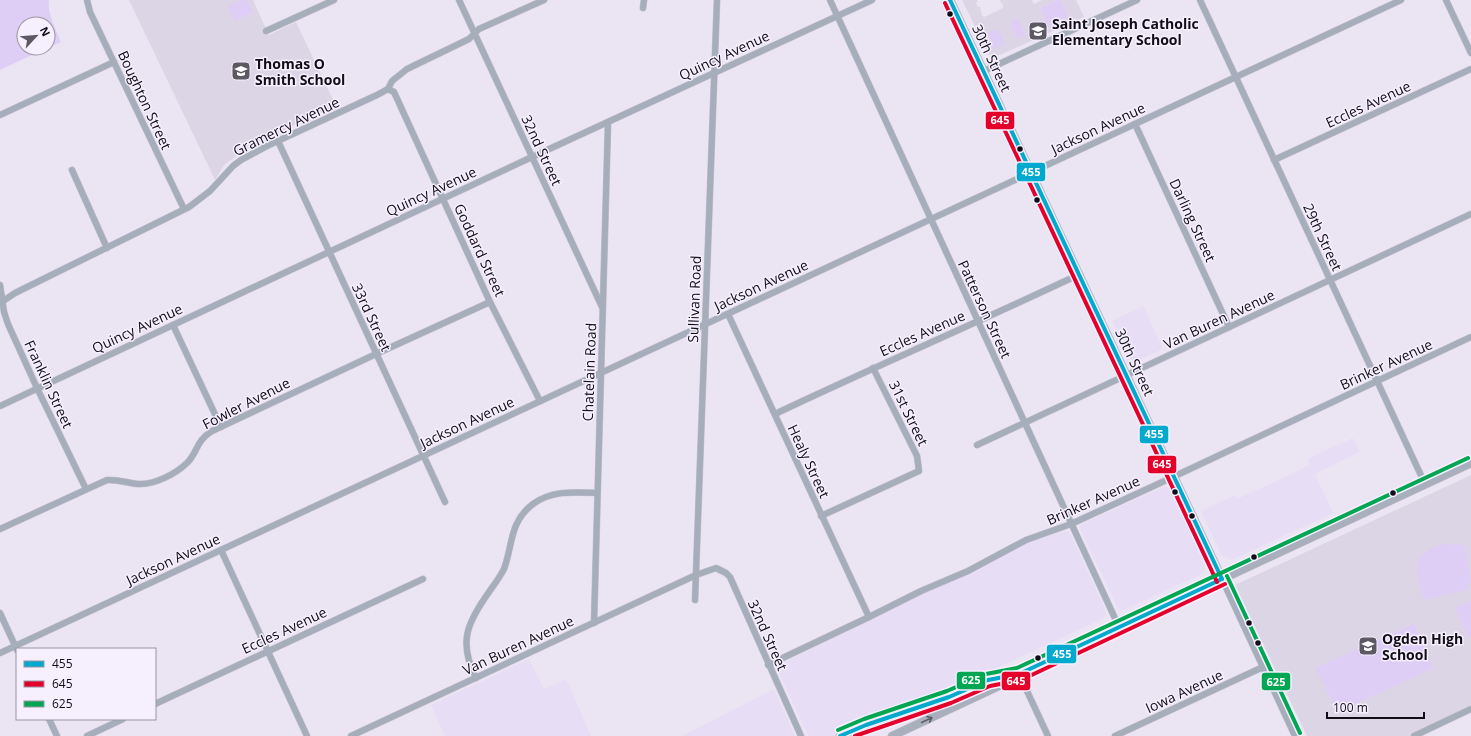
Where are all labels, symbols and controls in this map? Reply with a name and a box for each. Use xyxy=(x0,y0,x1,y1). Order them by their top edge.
unlabelled marker xyxy=(945,9,955,19)
place label: Saint Joseph Catholic Elementary School xyxy=(1052,14,1199,49)
north arrow xyxy=(16,16,56,56)
school or university icon: Saint Joseph Catholic Elementary School xyxy=(1027,20,1049,42)
street label: 30th Street xyxy=(968,21,1016,95)
text: N xyxy=(37,24,54,39)
street label: Quincy Avenue xyxy=(676,26,772,84)
street label: Boughton Street xyxy=(114,48,176,152)
place label: Thomas O Smith School xyxy=(255,54,345,89)
school or university icon: Thomas O Smith School xyxy=(230,60,252,82)
street label: Eccles Avenue xyxy=(1322,76,1414,132)
street label: Gramercy Avenue xyxy=(230,92,343,160)
street label: Jackson Avenue xyxy=(1046,98,1148,159)
line badge: 645 xyxy=(985,111,1015,130)
street label: 32nd Street xyxy=(517,112,567,188)
text: 645 xyxy=(991,112,1009,127)
unlabelled marker xyxy=(1015,144,1025,154)
street label: Quincy Avenue xyxy=(383,162,479,220)
line badge: 455 xyxy=(1016,162,1046,182)
text: 455 xyxy=(1022,164,1040,179)
street label: Darling Street xyxy=(1165,175,1221,265)
unlabelled marker xyxy=(1032,195,1042,205)
street label: Goddard Street xyxy=(450,200,510,300)
street label: 29th Street xyxy=(1299,200,1347,274)
street label: Sullivan Road xyxy=(683,255,705,343)
street label: Jackson Avenue xyxy=(709,255,811,316)
street label: Patterson Street xyxy=(954,257,1016,361)
street label: 33rd Street xyxy=(348,280,396,354)
street label: Van Buren Avenue xyxy=(1160,285,1278,353)
street label: Quincy Avenue xyxy=(89,299,185,357)
street label: Eccles Avenue xyxy=(876,306,968,360)
street label: Chatelain Road xyxy=(578,322,600,422)
street label: 30th Street xyxy=(1111,325,1159,399)
street label: Brinker Avenue xyxy=(1337,334,1436,394)
street label: Franklin Street xyxy=(20,337,78,431)
street label: Fowler Avenue xyxy=(199,373,293,433)
street label: 31st Street xyxy=(885,377,933,449)
street label: Jackson Avenue xyxy=(415,392,517,453)
street label: Healy Street xyxy=(784,421,834,501)
line badge: 455 xyxy=(1139,425,1169,444)
text: 455 xyxy=(1145,426,1163,441)
line badge: 645 xyxy=(1147,455,1177,474)
text: 645 xyxy=(1153,456,1171,471)
street label: Brinker Avenue xyxy=(1043,471,1143,529)
unlabelled marker xyxy=(1170,487,1180,497)
unlabelled marker xyxy=(1388,488,1398,498)
unlabelled marker xyxy=(1187,511,1197,521)
street label: Jackson Avenue xyxy=(121,529,223,590)
unlabelled marker xyxy=(1249,552,1259,562)
street label: 32nd Street xyxy=(744,596,792,674)
street label: Eccles Avenue xyxy=(238,602,330,658)
street label: Van Buren Avenue xyxy=(459,611,577,679)
unlabelled marker xyxy=(1244,618,1254,628)
place label: Ogden High School xyxy=(1382,629,1463,664)
school or university icon: Ogden High School xyxy=(1357,635,1379,657)
unlabelled marker xyxy=(1253,638,1263,648)
line badge: 455 xyxy=(1046,644,1077,664)
text: 455 xyxy=(1053,646,1071,661)
legend xyxy=(16,648,156,720)
unlabelled marker xyxy=(1033,653,1043,663)
text: 455 xyxy=(52,655,73,672)
street label: Iowa Avenue xyxy=(1142,665,1226,717)
line badge: 625 xyxy=(956,671,986,690)
line badge: 645 xyxy=(1001,671,1031,691)
text: 625 xyxy=(962,672,980,687)
line badge: 625 xyxy=(1261,672,1291,691)
text: 645 xyxy=(1007,673,1025,688)
text: 625 xyxy=(1267,674,1285,689)
text: 645 xyxy=(52,675,73,692)
scale bar xyxy=(1327,694,1424,720)
text: 625 xyxy=(52,695,73,712)
text: 100 m xyxy=(1333,699,1368,716)
one-way arrow xyxy=(921,715,933,723)

